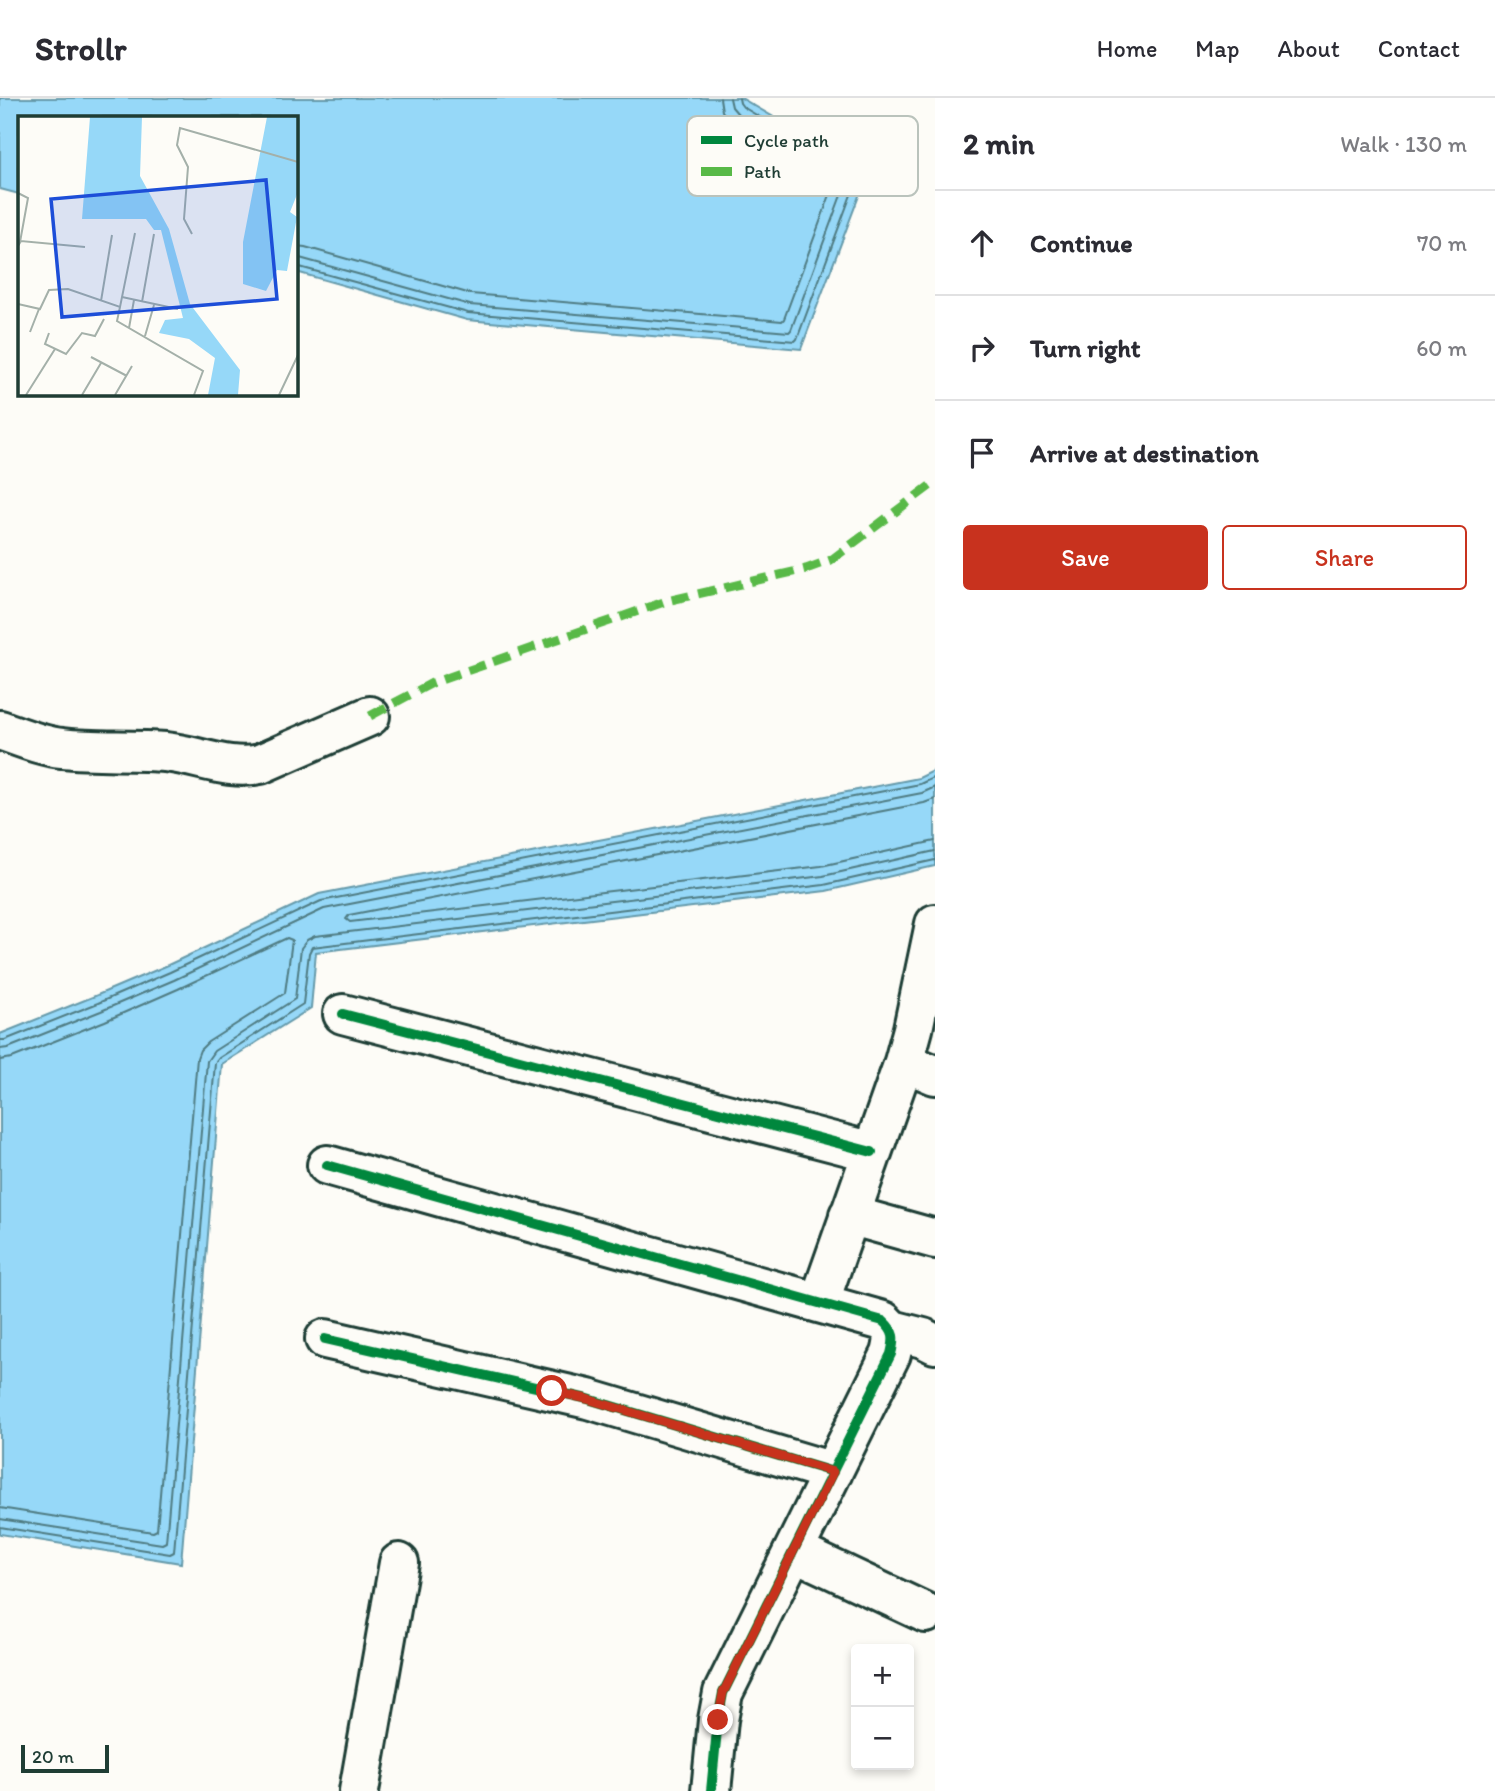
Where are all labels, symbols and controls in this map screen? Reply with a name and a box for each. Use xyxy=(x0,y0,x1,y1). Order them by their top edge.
text: Strollr xyxy=(35,29,126,68)
text: Home xyxy=(1097,34,1157,63)
text: Map xyxy=(1195,34,1239,63)
text: About xyxy=(1277,34,1340,63)
text: Contact xyxy=(1378,34,1460,63)
inset map xyxy=(18,116,298,396)
legend xyxy=(687,116,918,196)
text: 2 min xyxy=(963,125,1034,162)
text: Cycle path xyxy=(744,129,829,152)
text: Walk · 130 m xyxy=(1340,130,1467,158)
text: Path xyxy=(744,160,781,183)
icon: ahead xyxy=(963,224,1001,262)
text: Continue xyxy=(1030,227,1133,259)
text: 70 m xyxy=(1417,229,1467,257)
icon: right xyxy=(963,329,1001,367)
text: Turn right xyxy=(1030,332,1141,364)
text: 60 m xyxy=(1416,334,1467,362)
icon: arrive xyxy=(963,434,1001,472)
text: Arrive at destination xyxy=(1030,437,1259,469)
button: Save xyxy=(963,525,1208,590)
button: Share xyxy=(1222,525,1467,590)
route start xyxy=(536,1375,567,1406)
map controls xyxy=(851,1644,914,1770)
button: + xyxy=(851,1644,914,1707)
route end xyxy=(702,1704,733,1735)
button: − xyxy=(851,1707,914,1770)
scale bar xyxy=(21,1742,108,1774)
text: 20 m xyxy=(32,1745,74,1768)

